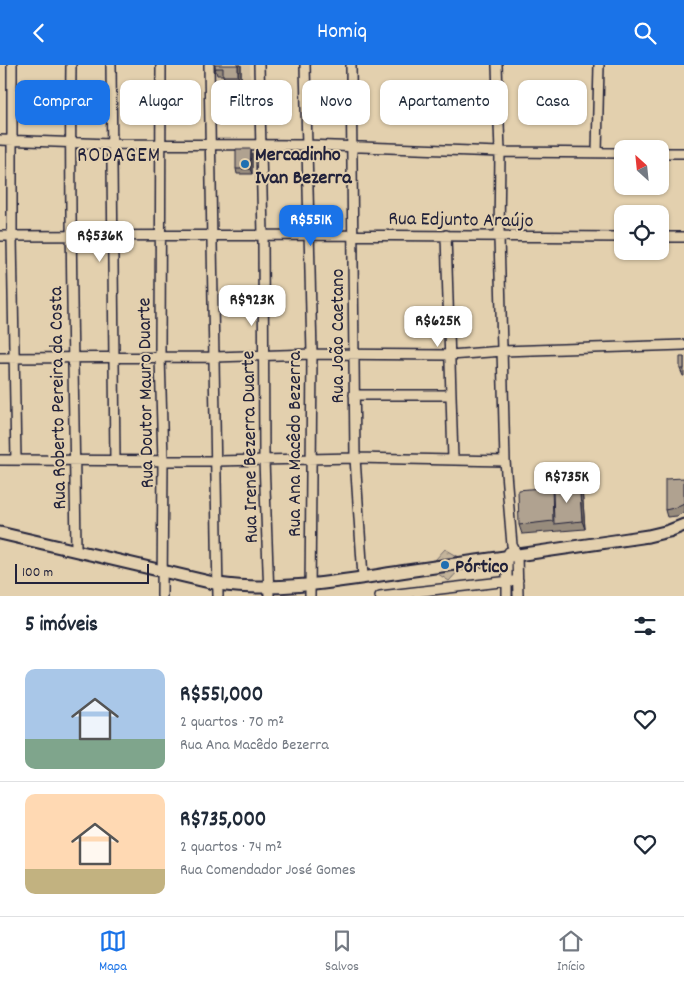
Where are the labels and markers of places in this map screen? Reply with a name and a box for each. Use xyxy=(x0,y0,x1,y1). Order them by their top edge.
place label: Mercadinho Ivan Bezerra xyxy=(255,142,352,193)
marker: Mercadinho Ivan Bezerra xyxy=(239,158,251,170)
pin: R$551K xyxy=(270,205,352,247)
pin: R$536K xyxy=(59,221,141,263)
pin: R$923K xyxy=(211,285,293,327)
pin: R$625K xyxy=(397,305,479,348)
pin: R$735K xyxy=(526,461,608,504)
place label: Pórtico xyxy=(455,554,508,582)
marker: Pórtico xyxy=(439,559,451,571)

